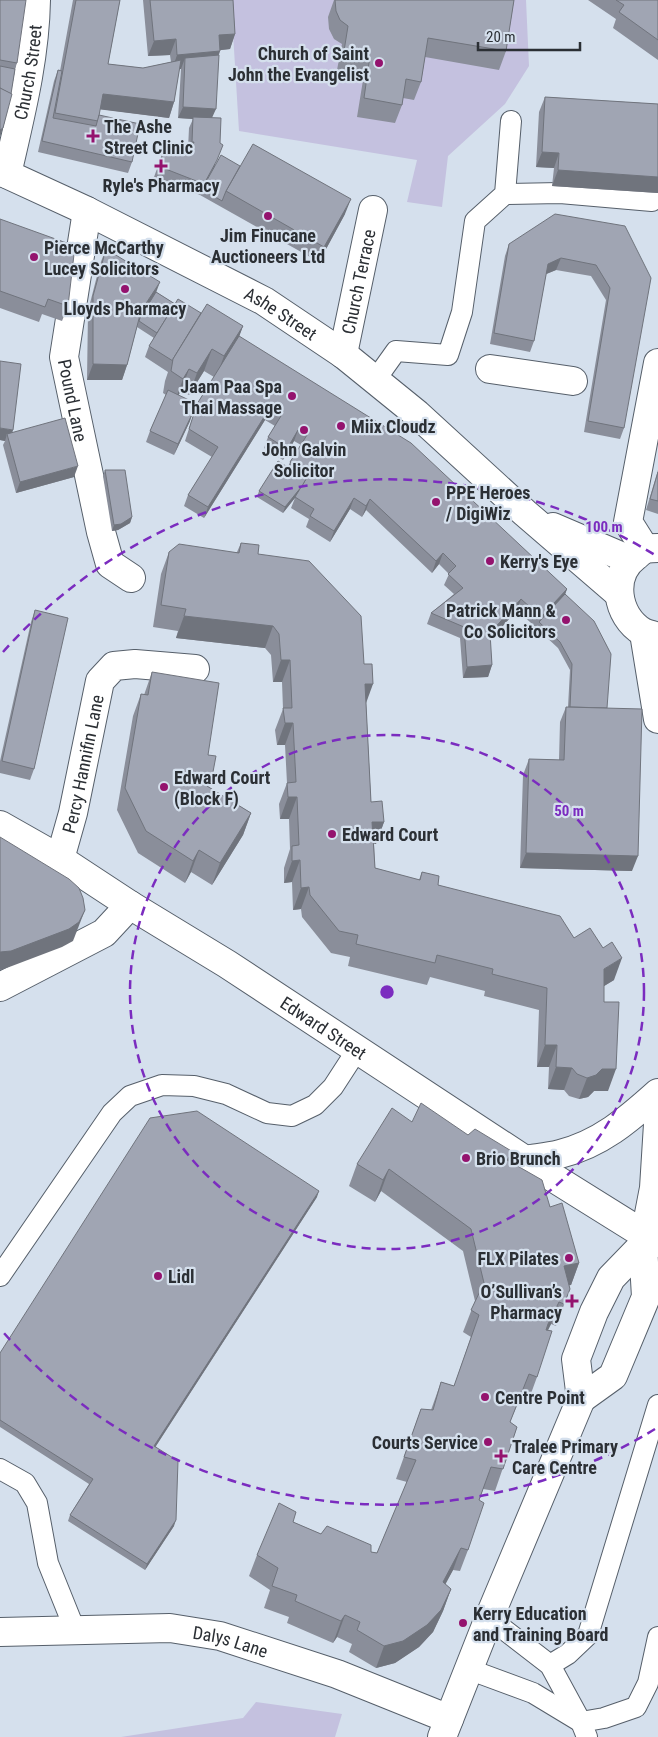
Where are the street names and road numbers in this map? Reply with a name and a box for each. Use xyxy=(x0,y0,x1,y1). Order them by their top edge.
street label: Church Street xyxy=(9,24,45,122)
street label: Church Terrace xyxy=(337,227,379,336)
street label: Ashe Street xyxy=(241,282,321,344)
street label: Pound Lane xyxy=(54,357,92,443)
street label: Percy Hannifin Lane xyxy=(57,693,107,835)
street label: Edward Street xyxy=(277,992,371,1063)
street label: Dalys Lane xyxy=(191,1621,271,1661)

